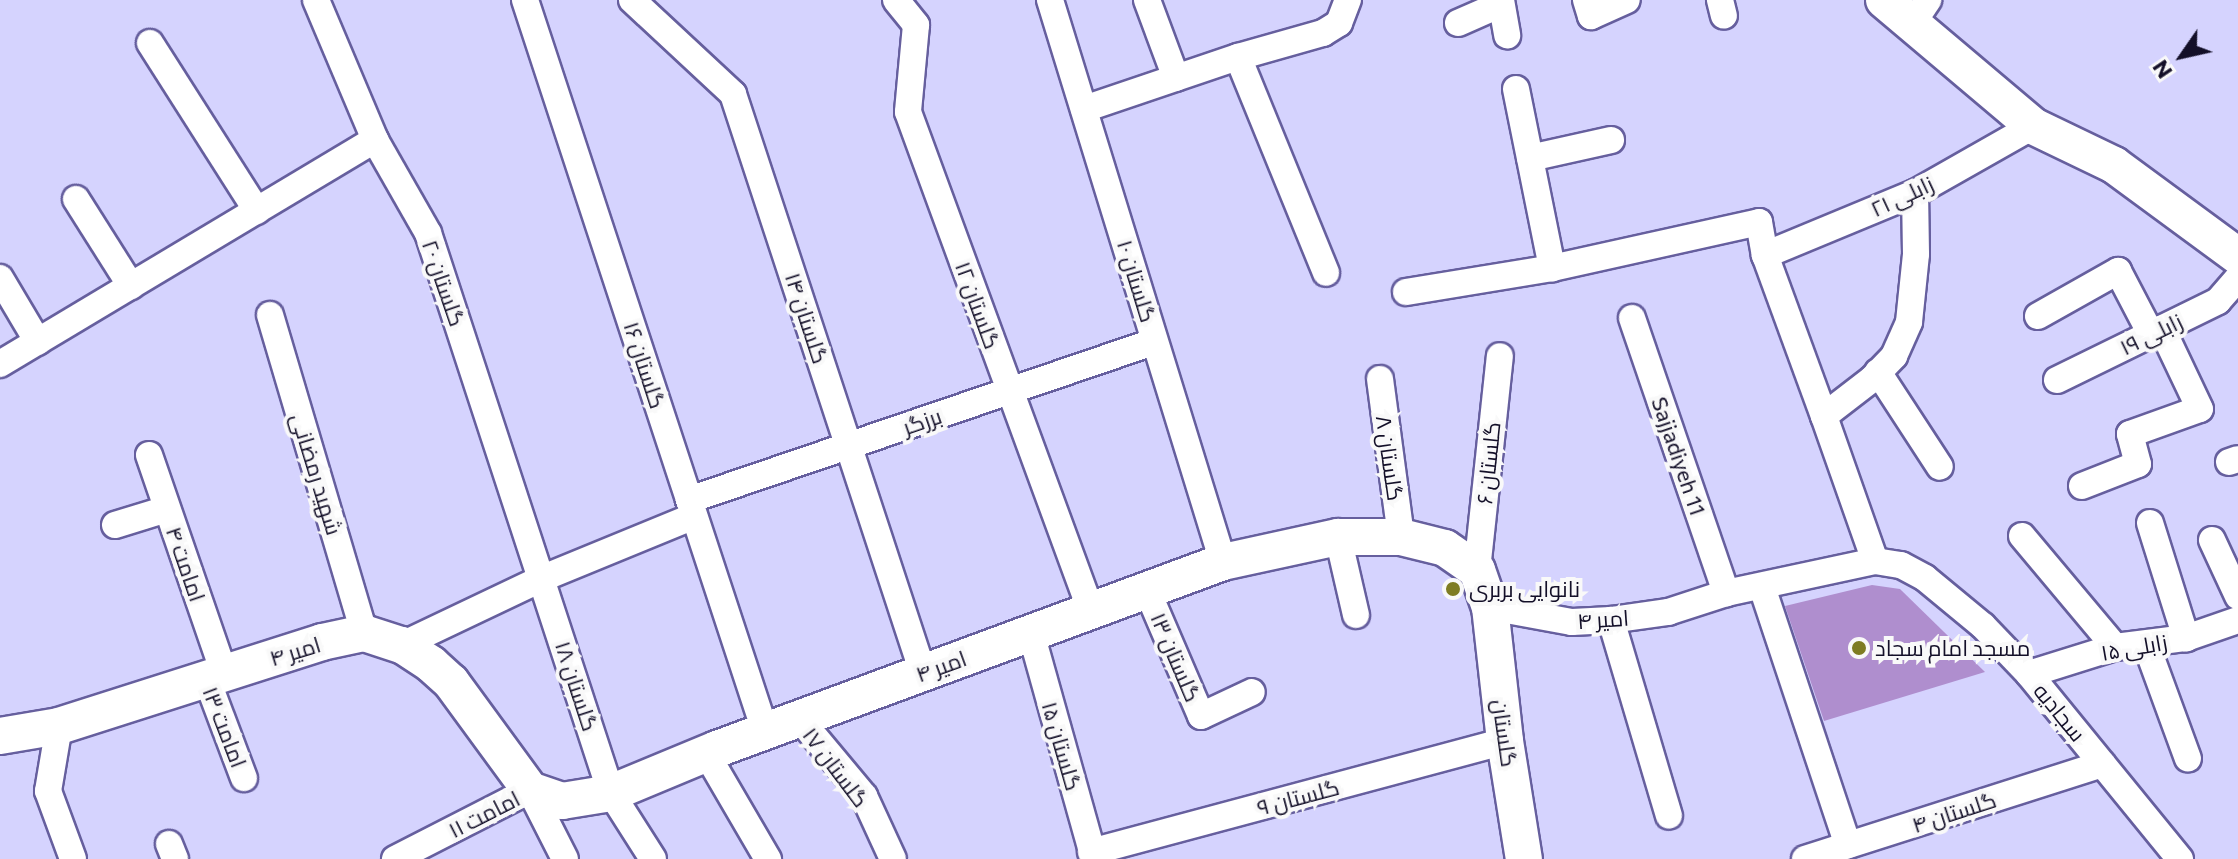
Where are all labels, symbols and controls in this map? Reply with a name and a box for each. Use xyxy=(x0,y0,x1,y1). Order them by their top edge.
north arrow xyxy=(2142,16,2222,96)
text: N xyxy=(2146,55,2177,84)
street label: زابلی ۲۱ xyxy=(1866,170,1938,222)
street label: گلستان ۲۰ xyxy=(417,236,471,330)
street label: گلستان ۱۰ xyxy=(1112,237,1162,325)
street label: گلستان ۱۲ xyxy=(950,258,1006,352)
street label: گلستان ۱۴ xyxy=(780,269,834,367)
street label: زابلی ۱۹ xyxy=(2115,308,2187,360)
street label: گلستان ۱۶ xyxy=(619,318,671,412)
street label: Sajjadiyeh 11 xyxy=(1646,393,1712,519)
street label: برزگر xyxy=(899,402,945,440)
street label: شهید رمضانی xyxy=(286,410,348,538)
street label: گلستان ۸ xyxy=(1371,414,1409,502)
street label: گلستان ۶ xyxy=(1471,420,1505,506)
street label: امامت ۴ xyxy=(161,523,211,605)
place label: نانوایی بربری xyxy=(1469,576,1580,602)
marker: نانوایی بربری xyxy=(1444,580,1462,598)
street label: امیر ۴ xyxy=(1576,604,1630,634)
street label: گلستان ۱۳ xyxy=(1145,609,1207,705)
street label: زابلی ۱۵ xyxy=(2099,628,2169,666)
street label: امیر ۴ xyxy=(266,631,324,671)
place label: مسجد امام سجاد xyxy=(1875,635,2030,661)
street label: گلستان ۱۸ xyxy=(550,638,604,734)
marker: مسجد امام سجاد xyxy=(1850,639,1868,657)
street label: امیر ۴ xyxy=(912,645,970,687)
street label: سجادیه xyxy=(2029,678,2091,746)
street label: امامت ۱۳ xyxy=(198,683,252,771)
street label: گلستان xyxy=(1487,697,1523,769)
street label: گلستان ۱۵ xyxy=(1037,699,1087,793)
street label: گلستان ۱۷ xyxy=(798,722,874,812)
street label: گلستان ۹ xyxy=(1254,773,1342,821)
street label: امامت ۱۱ xyxy=(444,785,524,843)
street label: گلستان ۴ xyxy=(1909,786,1999,838)

